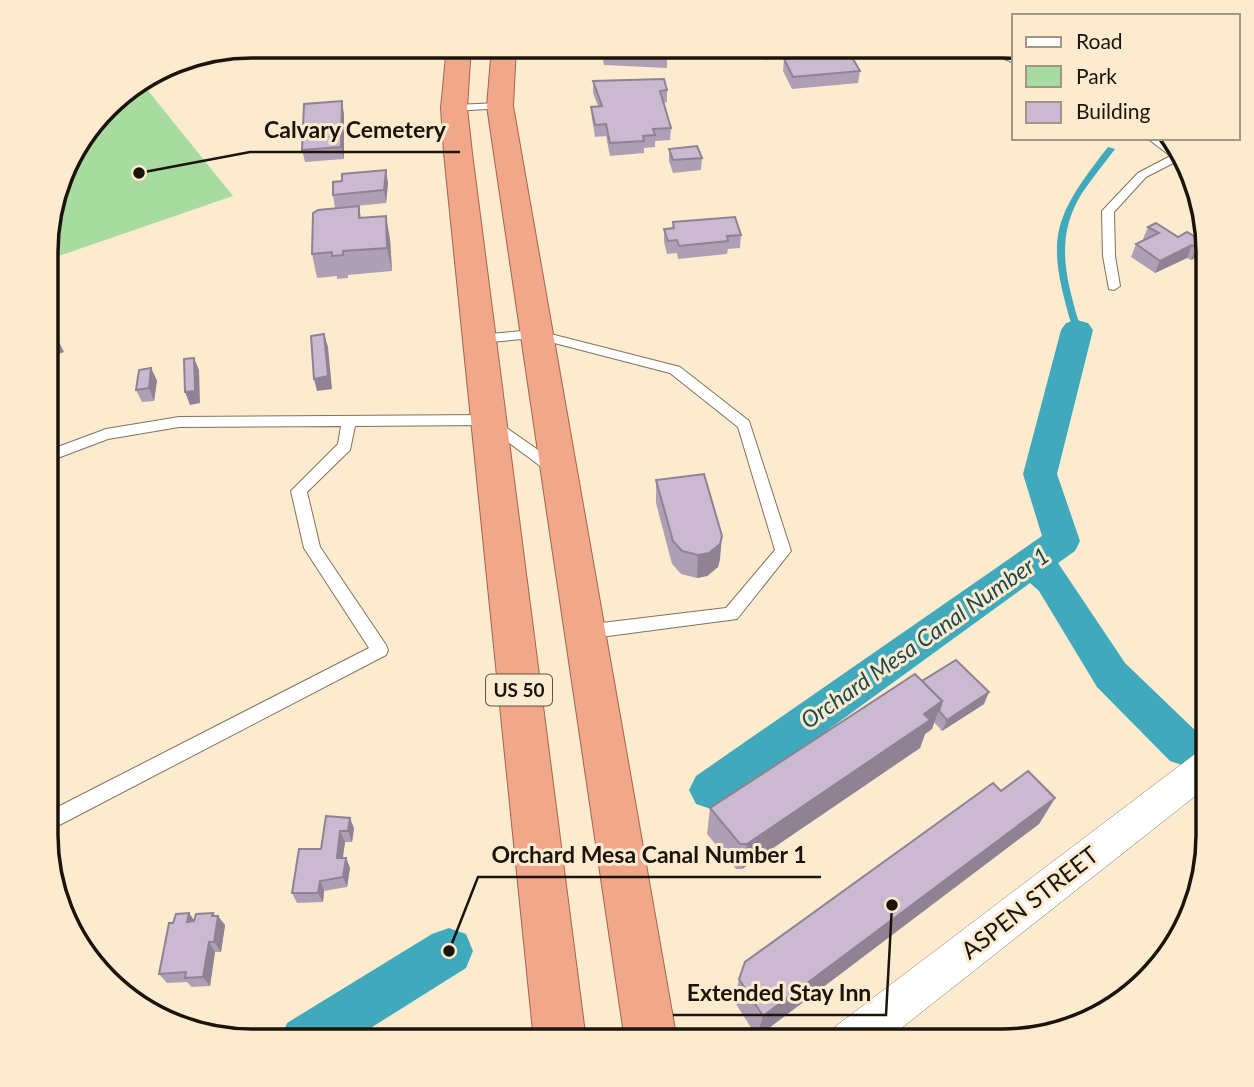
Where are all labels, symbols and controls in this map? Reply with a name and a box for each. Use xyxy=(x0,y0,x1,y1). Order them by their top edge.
legend xyxy=(1012,14,1240,140)
text: Road xyxy=(1076,28,1123,53)
text: Park xyxy=(1076,63,1117,88)
text: Building xyxy=(1076,98,1151,123)
callout: Calvary Cemetery xyxy=(250,108,460,152)
text: Calvary Cemetery xyxy=(264,115,447,143)
water label: Orchard Mesa Canal Number 1 xyxy=(795,541,1054,734)
road number: US 50 xyxy=(486,674,552,706)
callout: Orchard Mesa Canal Number 1 xyxy=(478,833,821,877)
street label: ASPEN STREET xyxy=(955,839,1103,964)
text: Orchard Mesa Canal Number 1 xyxy=(491,840,807,868)
callout: Extended Stay Inn xyxy=(673,971,886,1015)
text: Extended Stay Inn xyxy=(687,978,871,1006)

